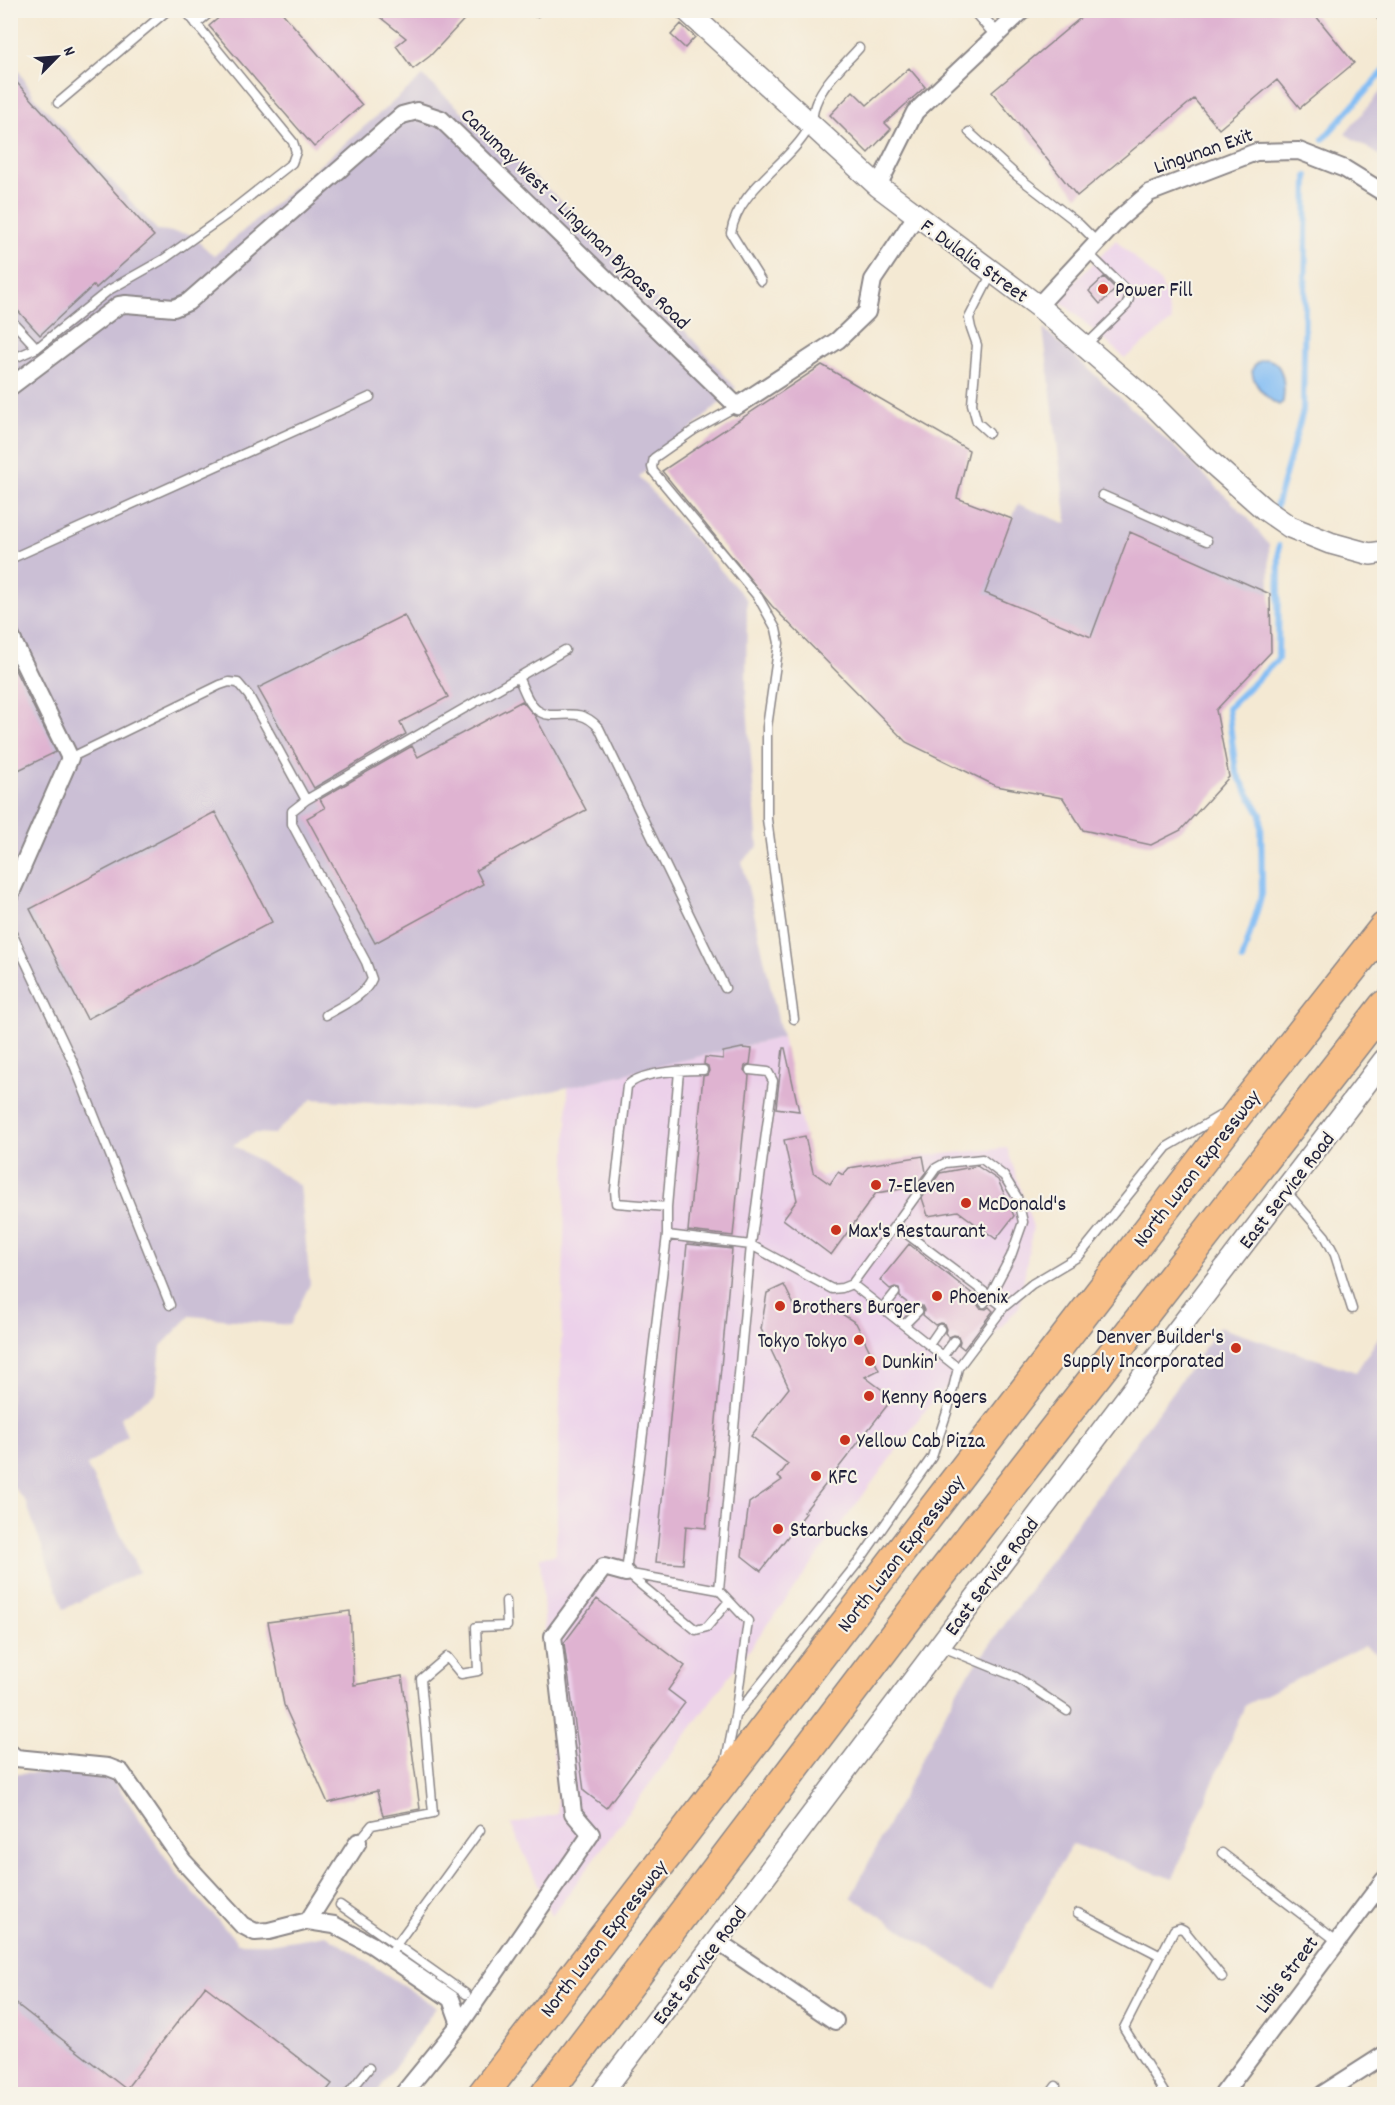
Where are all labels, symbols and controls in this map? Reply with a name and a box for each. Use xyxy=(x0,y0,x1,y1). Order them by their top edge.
north arrow xyxy=(27,27,87,87)
text: N xyxy=(56,43,80,60)
street label: Canumay West – Lingunan Bypass Road xyxy=(452,102,695,338)
street label: Lingunan Exit xyxy=(1150,122,1258,184)
street label: F. Dulalia Street xyxy=(913,213,1034,312)
place label: Power Fill xyxy=(1115,277,1192,307)
marker: Power Fill xyxy=(1096,282,1110,296)
street label: North Luzon Expressway xyxy=(1127,1084,1270,1255)
street label: East Service Road xyxy=(1233,1127,1344,1257)
place label: 7-Eleven xyxy=(888,1173,955,1203)
marker: 7-Eleven xyxy=(869,1178,883,1192)
place label: McDonald's xyxy=(978,1191,1066,1221)
marker: McDonald's xyxy=(959,1196,973,1210)
place label: Max's Restaurant xyxy=(848,1218,986,1248)
marker: Max's Restaurant xyxy=(829,1223,843,1237)
place label: Phoenix xyxy=(949,1284,1008,1314)
marker: Phoenix xyxy=(930,1289,944,1303)
place label: Brothers Burger xyxy=(792,1294,920,1324)
marker: Brothers Burger xyxy=(773,1299,787,1313)
place label: Denver Builder's Supply Incorporated xyxy=(1063,1324,1224,1378)
place label: Tokyo Tokyo xyxy=(758,1328,847,1358)
marker: Tokyo Tokyo xyxy=(852,1333,866,1347)
marker: Denver Builder's Supply Incorporated xyxy=(1229,1341,1243,1355)
place label: Dunkin' xyxy=(882,1349,938,1379)
marker: Dunkin' xyxy=(863,1354,877,1368)
place label: Kenny Rogers xyxy=(881,1384,987,1414)
marker: Kenny Rogers xyxy=(862,1389,876,1403)
place label: Yellow Cab Pizza xyxy=(857,1428,986,1458)
marker: Yellow Cab Pizza xyxy=(838,1433,852,1447)
place label: KFC xyxy=(828,1464,857,1494)
marker: KFC xyxy=(809,1469,823,1483)
street label: North Luzon Expressway xyxy=(831,1469,974,1640)
street label: East Service Road xyxy=(939,1512,1048,1643)
place label: Starbucks xyxy=(790,1517,869,1547)
marker: Starbucks xyxy=(771,1522,785,1536)
street label: North Luzon Expressway xyxy=(534,1854,677,2025)
street label: East Service Road xyxy=(647,1901,756,2032)
street label: Libis Street xyxy=(1249,1931,1328,2021)

